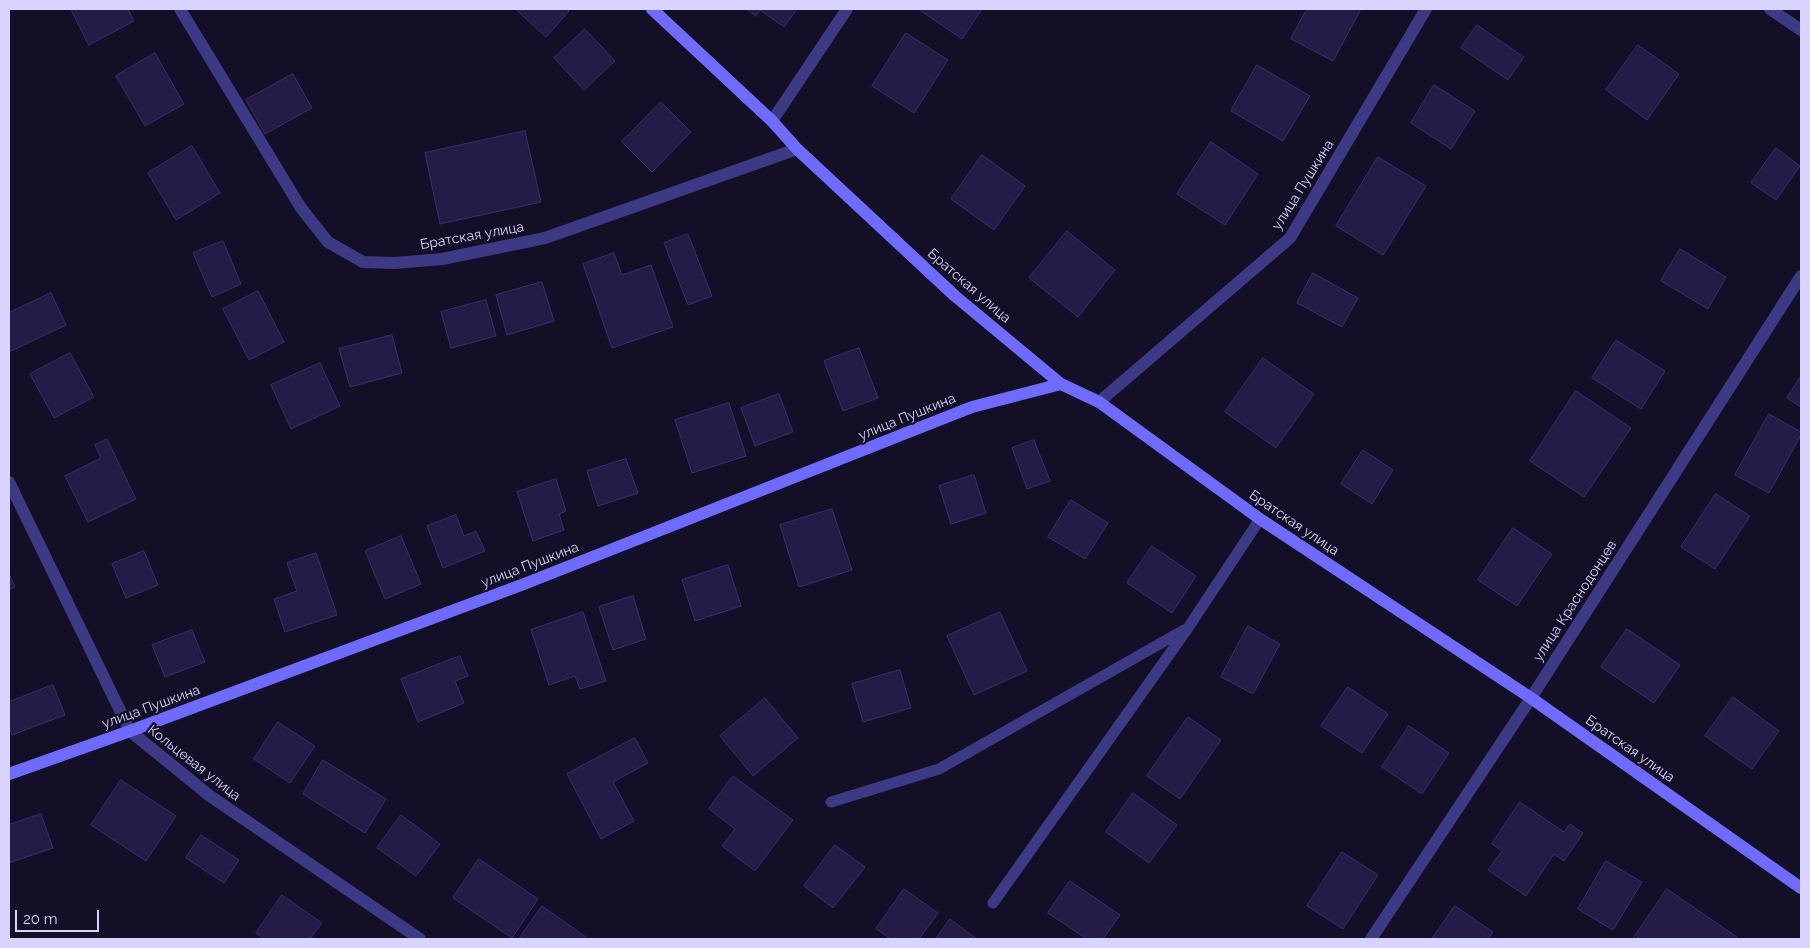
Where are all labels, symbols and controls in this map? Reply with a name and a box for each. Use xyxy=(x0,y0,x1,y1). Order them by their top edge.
street label: улица Пушкина xyxy=(1269,137,1337,233)
street label: Братская улица xyxy=(419,219,525,253)
street label: Братская улица xyxy=(924,245,1014,327)
street label: улица Пушкина xyxy=(856,390,958,444)
street label: Братская улица xyxy=(1246,487,1342,559)
street label: улица Краснодонцев xyxy=(1530,537,1620,665)
street label: улица Пушкина xyxy=(479,539,581,591)
street label: улица Пушкина xyxy=(100,681,202,733)
street label: Братская улица xyxy=(1582,712,1678,786)
street label: Кольцевая улица xyxy=(144,721,244,805)
scale bar xyxy=(18,900,101,932)
text: 20 m xyxy=(23,910,58,928)

